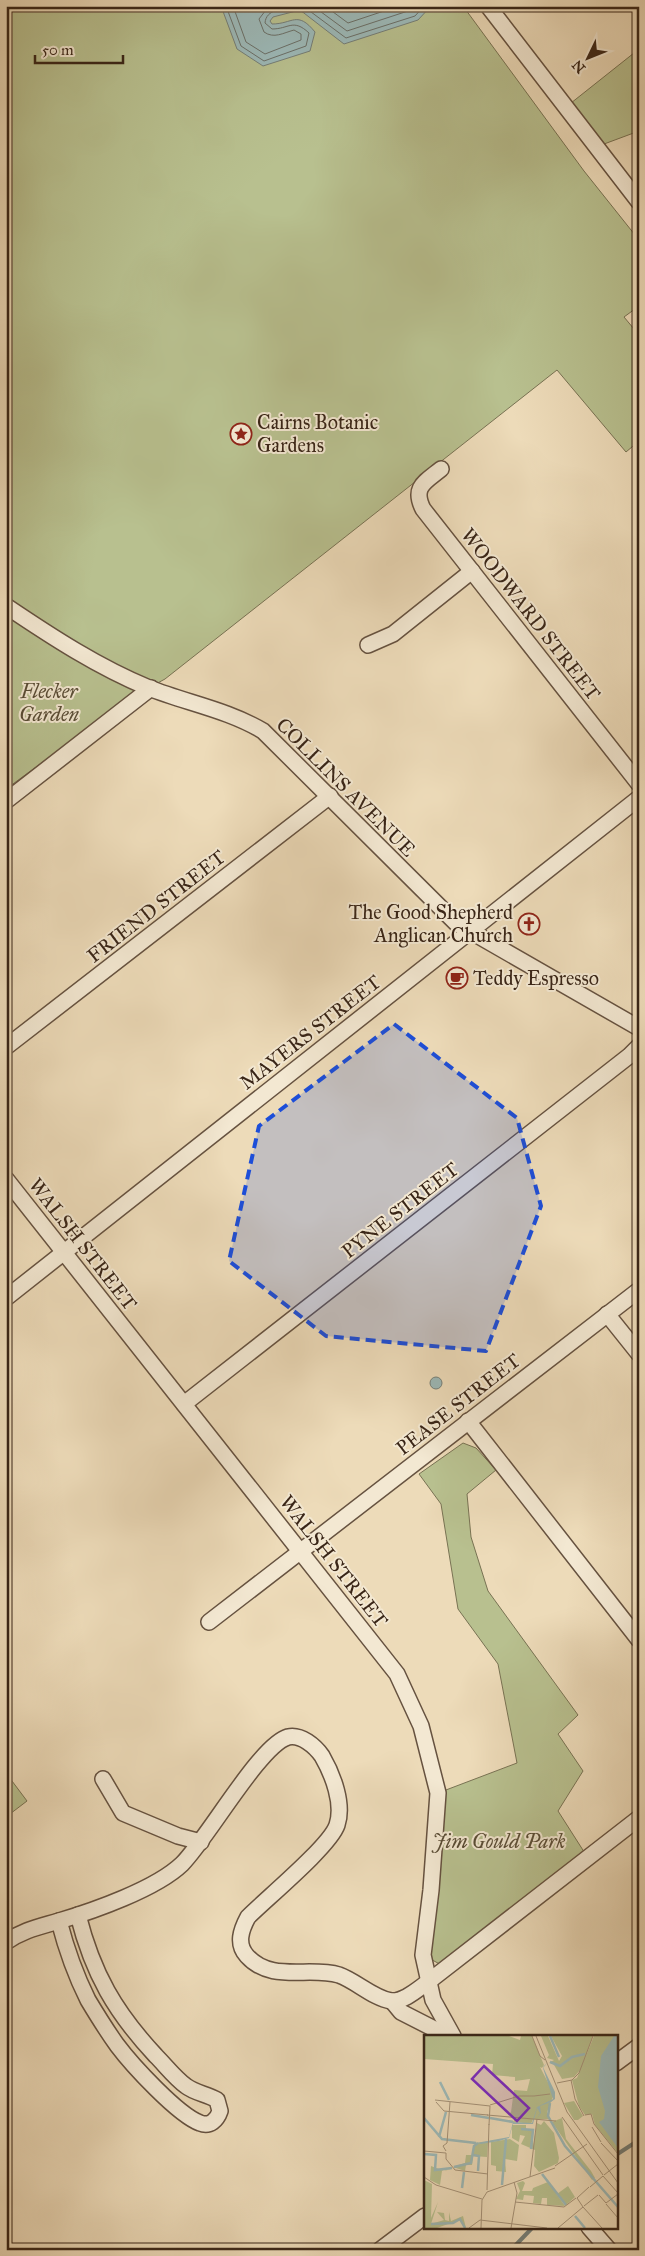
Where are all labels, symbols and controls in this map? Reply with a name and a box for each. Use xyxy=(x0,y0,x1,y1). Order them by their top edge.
scale bar xyxy=(35,32,122,64)
north arrow xyxy=(562,32,612,82)
text: 50 m xyxy=(42,41,74,59)
text: N xyxy=(569,56,589,77)
place label: Cairns Botanic Gardens xyxy=(257,410,378,457)
place icon: Cairns Botanic Gardens xyxy=(229,422,253,446)
street label: WOODWARD STREET xyxy=(456,523,606,705)
park label: Flecker Garden xyxy=(19,679,79,726)
street label: COLLINS AVENUE xyxy=(272,713,420,861)
street label: FRIEND STREET xyxy=(82,844,230,967)
place label: The Good Shepherd Anglican Church xyxy=(349,900,513,948)
church icon: The Good Shepherd Anglican Church xyxy=(517,912,541,936)
cafe icon: Teddy Espresso xyxy=(445,966,469,990)
place label: Teddy Espresso xyxy=(473,966,599,990)
street label: MAYERS STREET xyxy=(235,969,386,1095)
street label: PYNE STREET xyxy=(337,1157,463,1263)
street label: WALSH STREET xyxy=(24,1173,142,1315)
street label: PEASE STREET xyxy=(391,1348,525,1460)
street label: WALSH STREET xyxy=(275,1490,393,1632)
park label: Jim Gould Park xyxy=(432,1829,566,1853)
inset map xyxy=(424,2035,618,2228)

